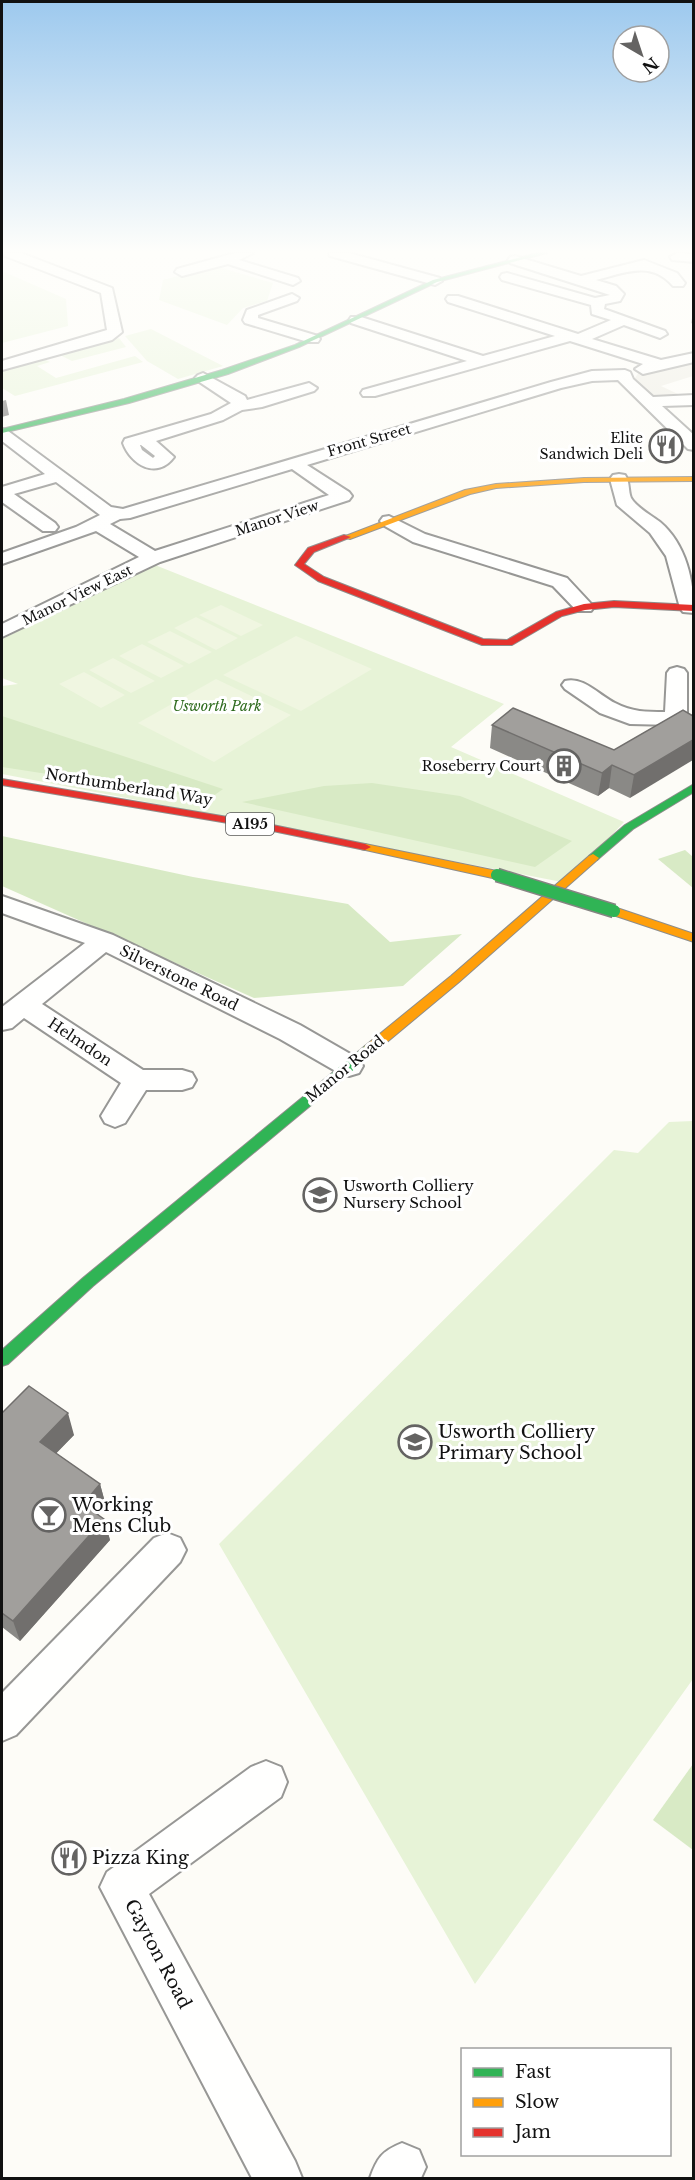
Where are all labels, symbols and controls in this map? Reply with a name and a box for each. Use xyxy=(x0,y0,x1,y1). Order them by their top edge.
north arrow xyxy=(611,24,671,84)
text: N xyxy=(638,53,663,78)
street label: Front Street xyxy=(325,419,413,461)
restaurant icon: Elite Sandwich Deli xyxy=(648,428,684,464)
place label: Elite Sandwich Deli xyxy=(540,429,643,463)
street label: Manor View xyxy=(233,496,321,540)
street label: Manor View East xyxy=(19,560,136,629)
park label: Usworth Park xyxy=(173,697,261,715)
building icon: Roseberry Court xyxy=(546,748,582,784)
place label: Roseberry Court xyxy=(422,757,542,775)
street label: Northumberland Way xyxy=(44,764,214,809)
road number: A195 xyxy=(226,813,274,835)
street label: Silverstone Road xyxy=(117,941,242,1014)
street label: Helmdon xyxy=(45,1013,116,1070)
street label: Manor Road xyxy=(301,1031,388,1106)
place label: Usworth Colliery Nursery School xyxy=(343,1176,474,1212)
school or university icon: Usworth Colliery Nursery School xyxy=(302,1177,338,1213)
place label: Usworth Colliery Primary School xyxy=(438,1421,596,1464)
school or university icon: Usworth Colliery Primary School xyxy=(397,1424,433,1460)
place label: Working Mens Club xyxy=(71,1494,171,1537)
bar icon: Working Mens Club xyxy=(31,1497,67,1533)
restaurant icon: Pizza King xyxy=(51,1840,87,1876)
place label: Pizza King xyxy=(92,1847,189,1869)
street label: Gayton Road xyxy=(120,1896,196,2012)
legend xyxy=(461,2048,671,2156)
text: Fast xyxy=(515,2061,552,2083)
text: Slow xyxy=(515,2091,560,2113)
text: Jam xyxy=(513,2121,551,2143)

